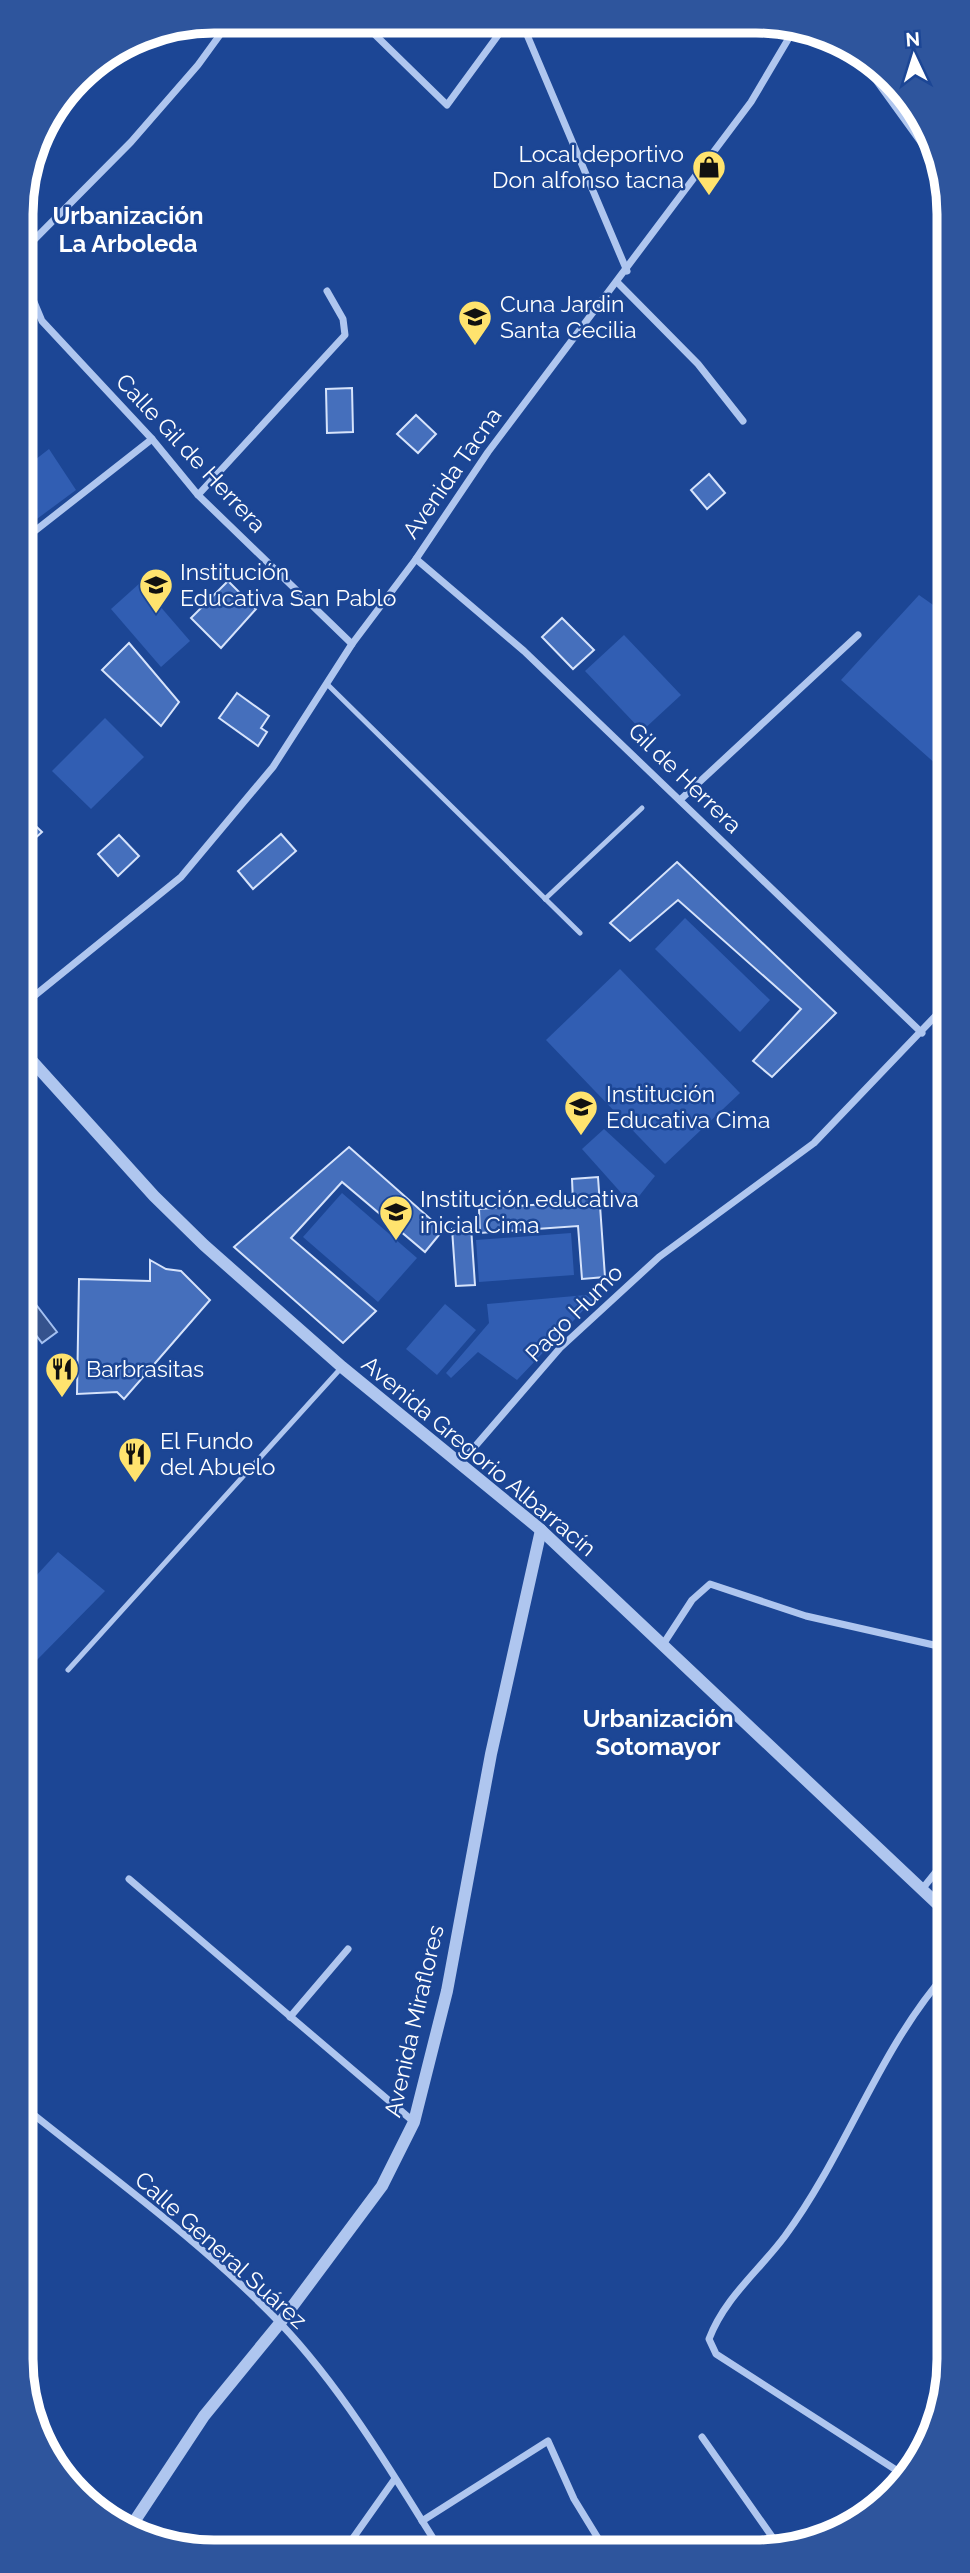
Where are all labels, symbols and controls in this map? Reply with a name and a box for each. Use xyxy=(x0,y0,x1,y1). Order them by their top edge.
north arrow xyxy=(879,21,949,91)
text: N xyxy=(905,28,921,51)
place label: Local deportivo Don alfonso tacna xyxy=(492,140,684,193)
shop icon: Local deportivo Don alfonso tacna xyxy=(690,148,728,197)
district label: Urbanización La Arboleda xyxy=(53,201,204,258)
place label: Cuna Jardin Santa Cecilia xyxy=(500,290,637,343)
school or university icon: Cuna Jardin Santa Cecilia xyxy=(456,298,494,347)
street label: Calle Gil de Herrera xyxy=(111,368,272,538)
street label: Avenida Tacna xyxy=(397,402,507,543)
place label: Institución Educativa San Pablo xyxy=(180,558,396,611)
school or university icon: Institución Educativa San Pablo xyxy=(137,566,175,615)
street label: Gil de Herrera xyxy=(623,717,747,838)
place label: Institución Educativa Cima xyxy=(606,1080,770,1133)
school or university icon: Institución Educativa Cima xyxy=(562,1088,600,1137)
place label: Institución educativa inicial Cima xyxy=(420,1185,639,1238)
school or university icon: Institución educativa inicial Cima xyxy=(377,1193,415,1242)
street label: Pago Humo xyxy=(520,1259,628,1367)
restaurant icon: Barbrasitas xyxy=(43,1350,81,1399)
street label: Avenida Gregorio Albarracín xyxy=(357,1350,602,1561)
place label: Barbrasitas xyxy=(86,1355,204,1382)
place label: El Fundo del Abuelo xyxy=(160,1427,275,1480)
restaurant icon: El Fundo del Abuelo xyxy=(116,1435,154,1484)
district label: Urbanización Sotomayor xyxy=(583,1704,734,1761)
street label: Avenida Miraflores xyxy=(378,1922,449,2120)
street label: Calle General Suárez xyxy=(130,2165,313,2334)

